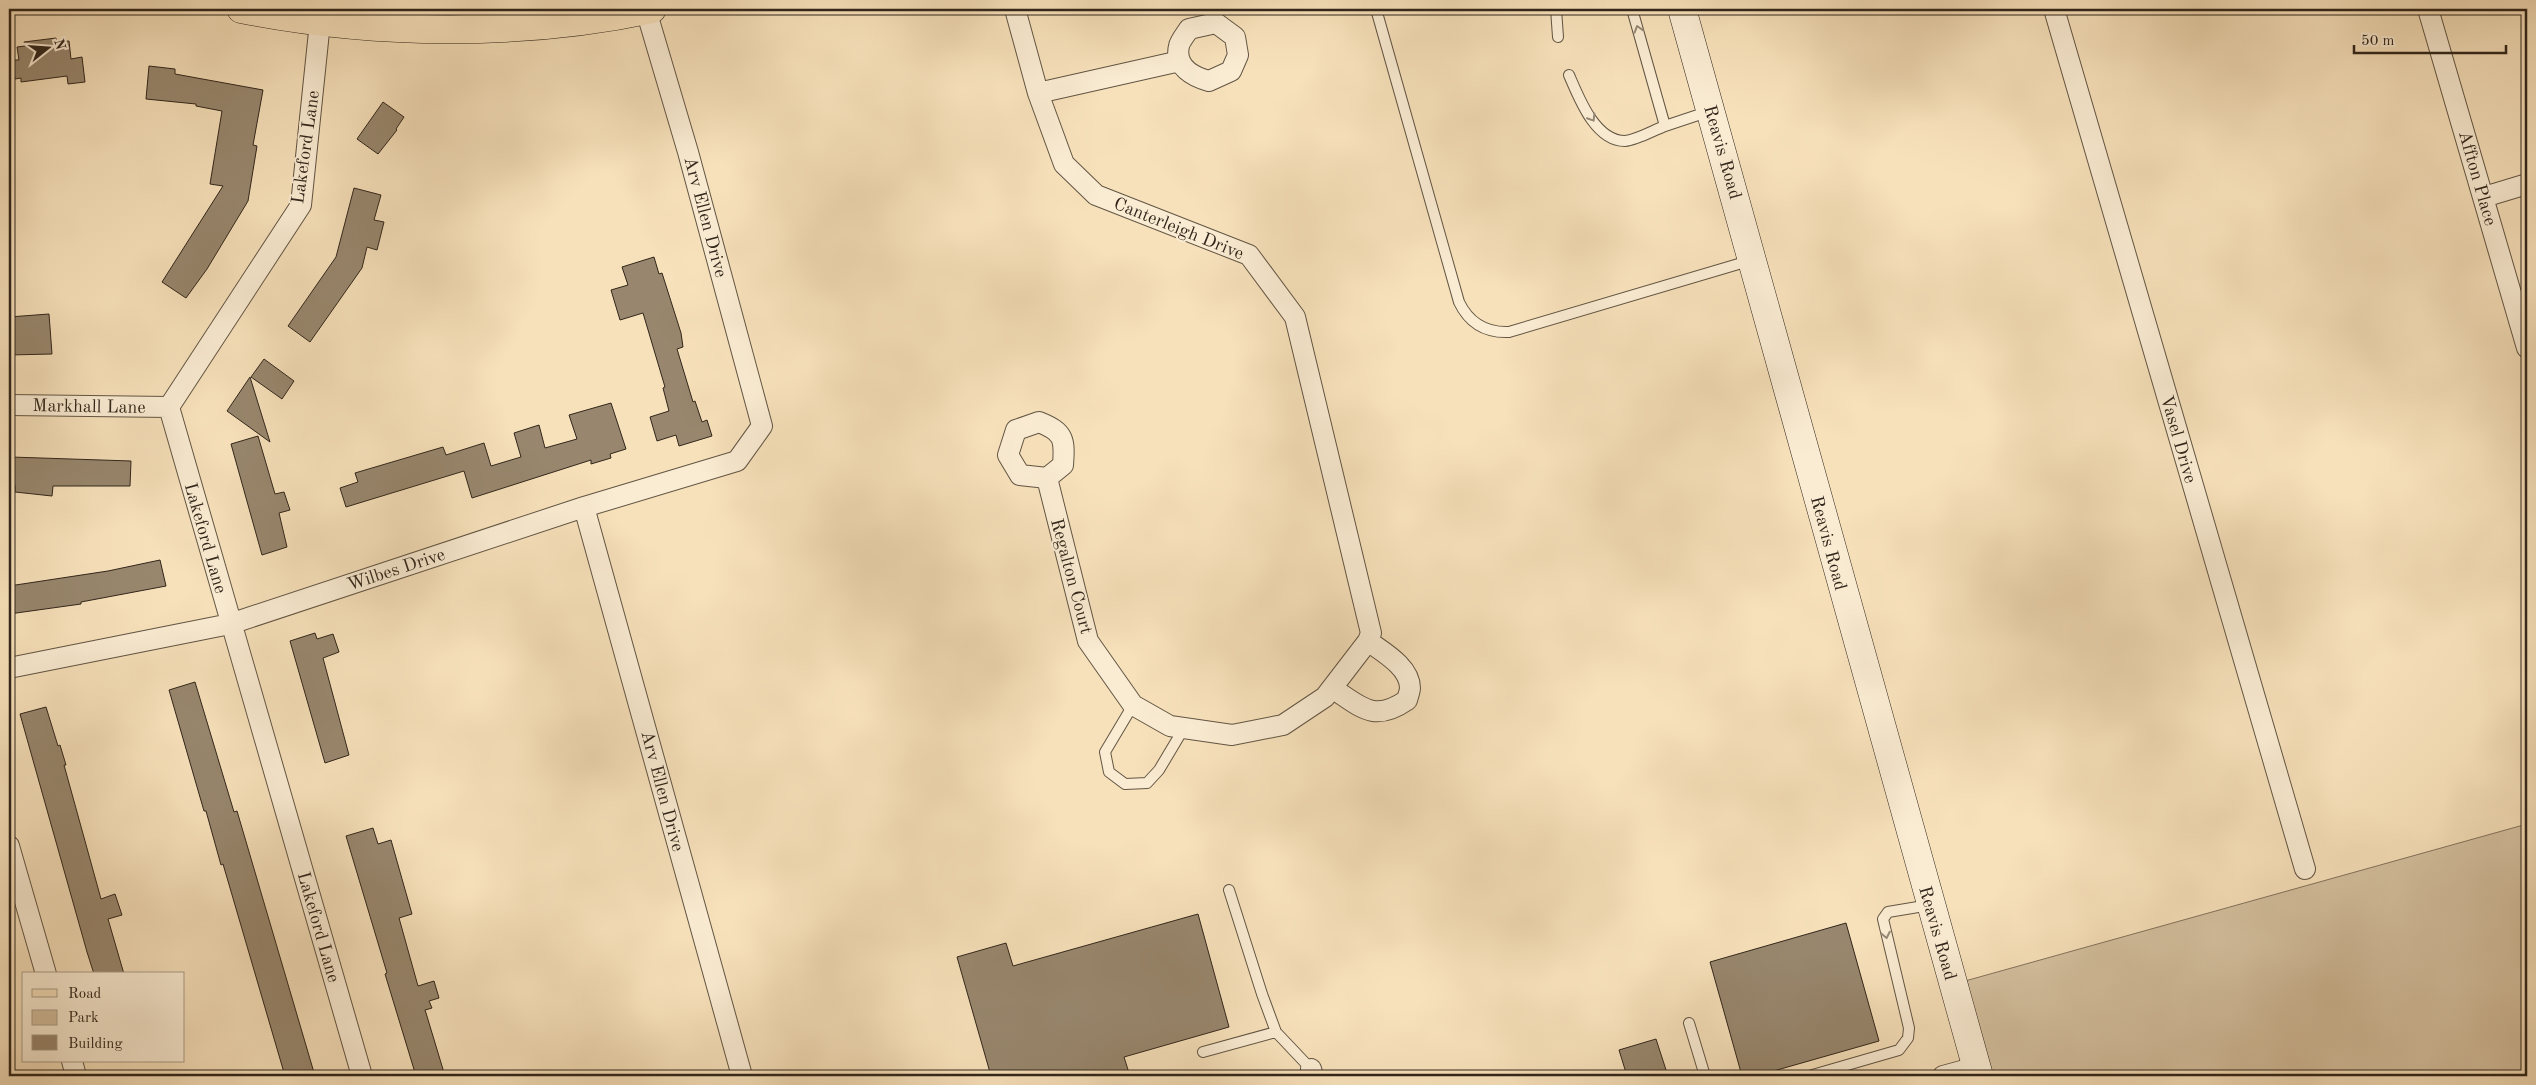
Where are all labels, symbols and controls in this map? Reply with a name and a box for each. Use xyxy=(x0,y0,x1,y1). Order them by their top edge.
north arrow xyxy=(22,22,72,72)
scale bar xyxy=(2354,22,2506,54)
one-way arrow xyxy=(1633,25,1643,33)
text: 50 m xyxy=(2361,34,2395,49)
text: N xyxy=(51,37,68,52)
street label: Lakeford Lane xyxy=(289,89,323,205)
street label: Reavis Road xyxy=(1700,103,1744,201)
one-way arrow xyxy=(1586,113,1595,122)
street label: Affton Place xyxy=(2455,129,2499,228)
street label: Arv Ellen Drive xyxy=(680,155,730,280)
street label: Canterleigh Drive xyxy=(1111,195,1246,263)
street label: Vasel Drive xyxy=(2157,393,2199,485)
street label: Markhall Lane xyxy=(32,397,146,417)
street label: Lakeford Lane xyxy=(181,481,229,596)
street label: Reavis Road xyxy=(1807,494,1849,592)
street label: Regalton Court xyxy=(1047,516,1095,636)
street label: Wilbes Drive xyxy=(345,546,447,594)
street label: Arv Ellen Drive xyxy=(637,729,687,854)
street label: Lakeford Lane xyxy=(294,870,342,985)
street label: Reavis Road xyxy=(1915,884,1959,982)
one-way arrow xyxy=(1880,930,1891,939)
legend xyxy=(22,972,185,1062)
text: Road xyxy=(68,987,102,1002)
text: Park xyxy=(68,1011,99,1026)
text: Building xyxy=(68,1037,123,1052)

